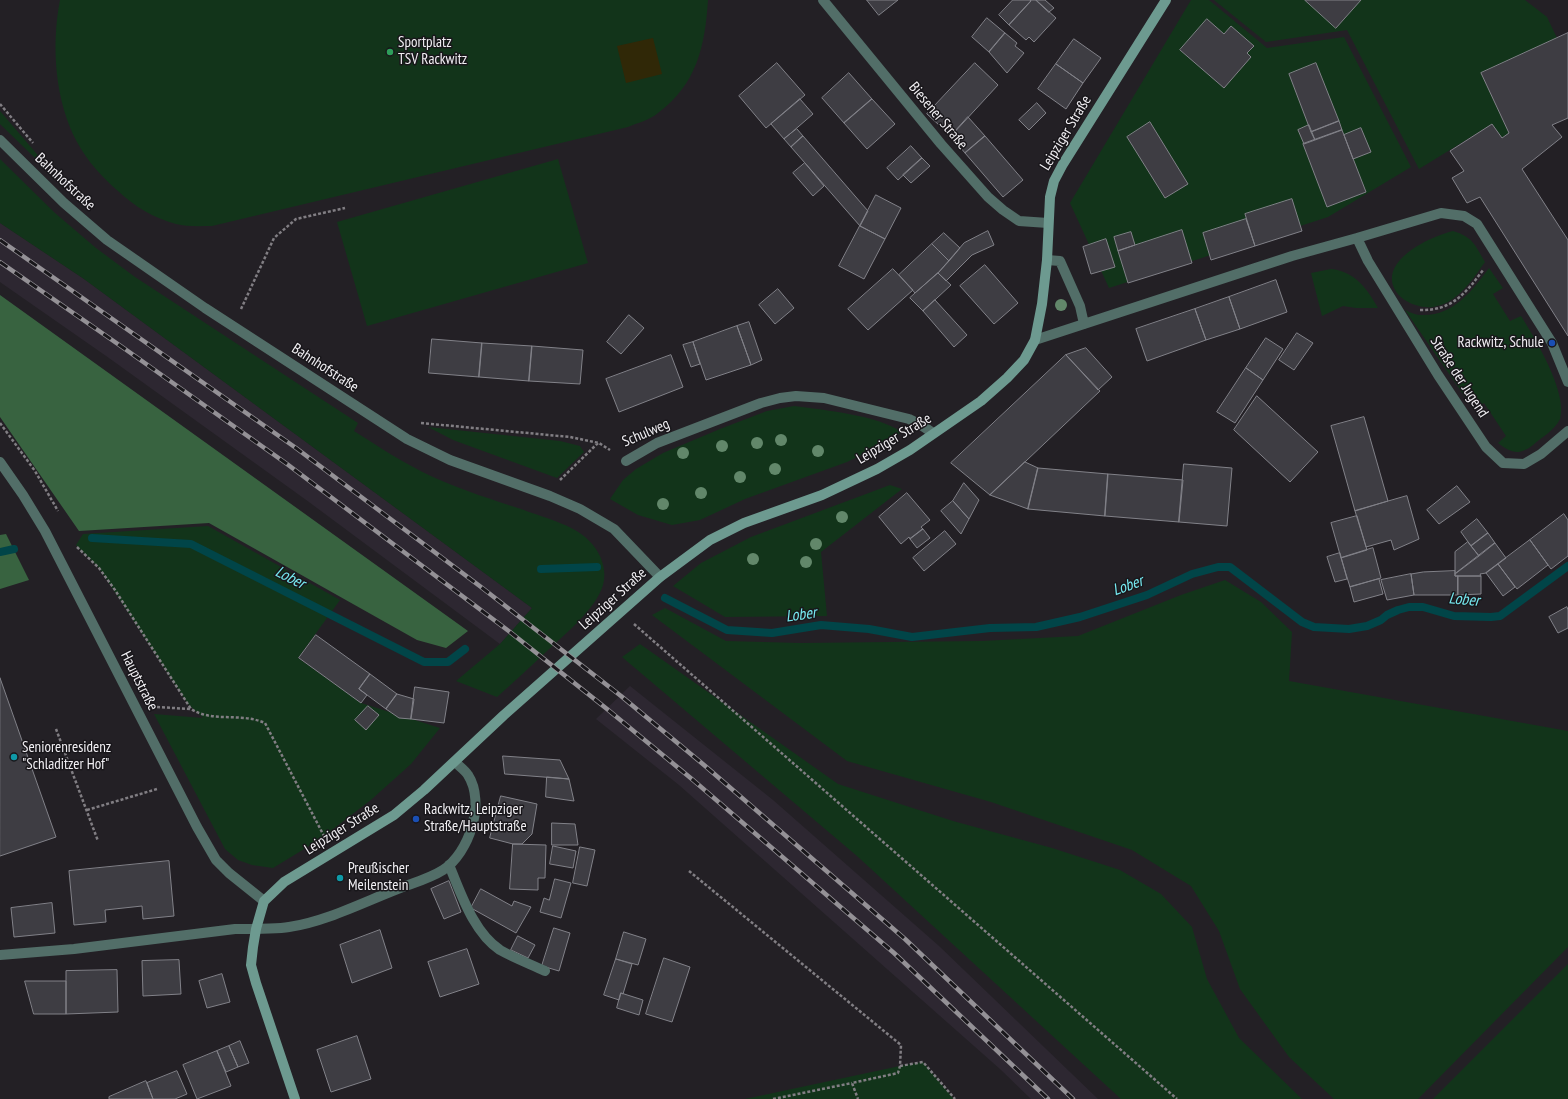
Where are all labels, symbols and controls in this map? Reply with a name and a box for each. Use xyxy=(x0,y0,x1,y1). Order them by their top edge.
place label: Sportplatz TSV Rackwitz xyxy=(398,34,467,69)
marker: Sportplatz TSV Rackwitz xyxy=(385,47,395,57)
street label: Biesener Straße xyxy=(905,79,971,153)
street label: Leipziger Straße xyxy=(1037,92,1095,174)
street label: Bahnhofstraße xyxy=(31,150,99,214)
street label: Straße der Jugend xyxy=(1426,333,1492,421)
place label: Rackwitz, Schule xyxy=(1457,334,1544,352)
marker: Rackwitz, Schule xyxy=(1547,338,1557,348)
street label: Bahnhofstraße xyxy=(288,340,362,396)
street label: Leipziger Straße xyxy=(853,410,935,468)
street label: Schulweg xyxy=(620,415,672,451)
water label: Lober xyxy=(272,562,308,594)
street label: Leipziger Straße xyxy=(576,564,650,634)
water label: Lober xyxy=(1110,572,1146,600)
water label: Lober xyxy=(1448,589,1480,611)
water label: Lober xyxy=(784,603,818,627)
street label: Hauptstraße xyxy=(116,648,162,714)
place label: Seniorenresidenz "Schladitzer Hof" xyxy=(22,739,111,774)
marker: Seniorenresidenz "Schladitzer Hof" xyxy=(9,752,19,762)
street label: Leipziger Straße xyxy=(302,799,382,859)
place label: Rackwitz, Leipziger Straße/Hauptstraße xyxy=(424,801,527,836)
marker: Rackwitz, Leipziger Straße/Hauptstraße xyxy=(411,814,421,824)
place label: Preußischer Meilenstein xyxy=(348,860,409,895)
marker: Preußischer Meilenstein xyxy=(335,873,345,883)

